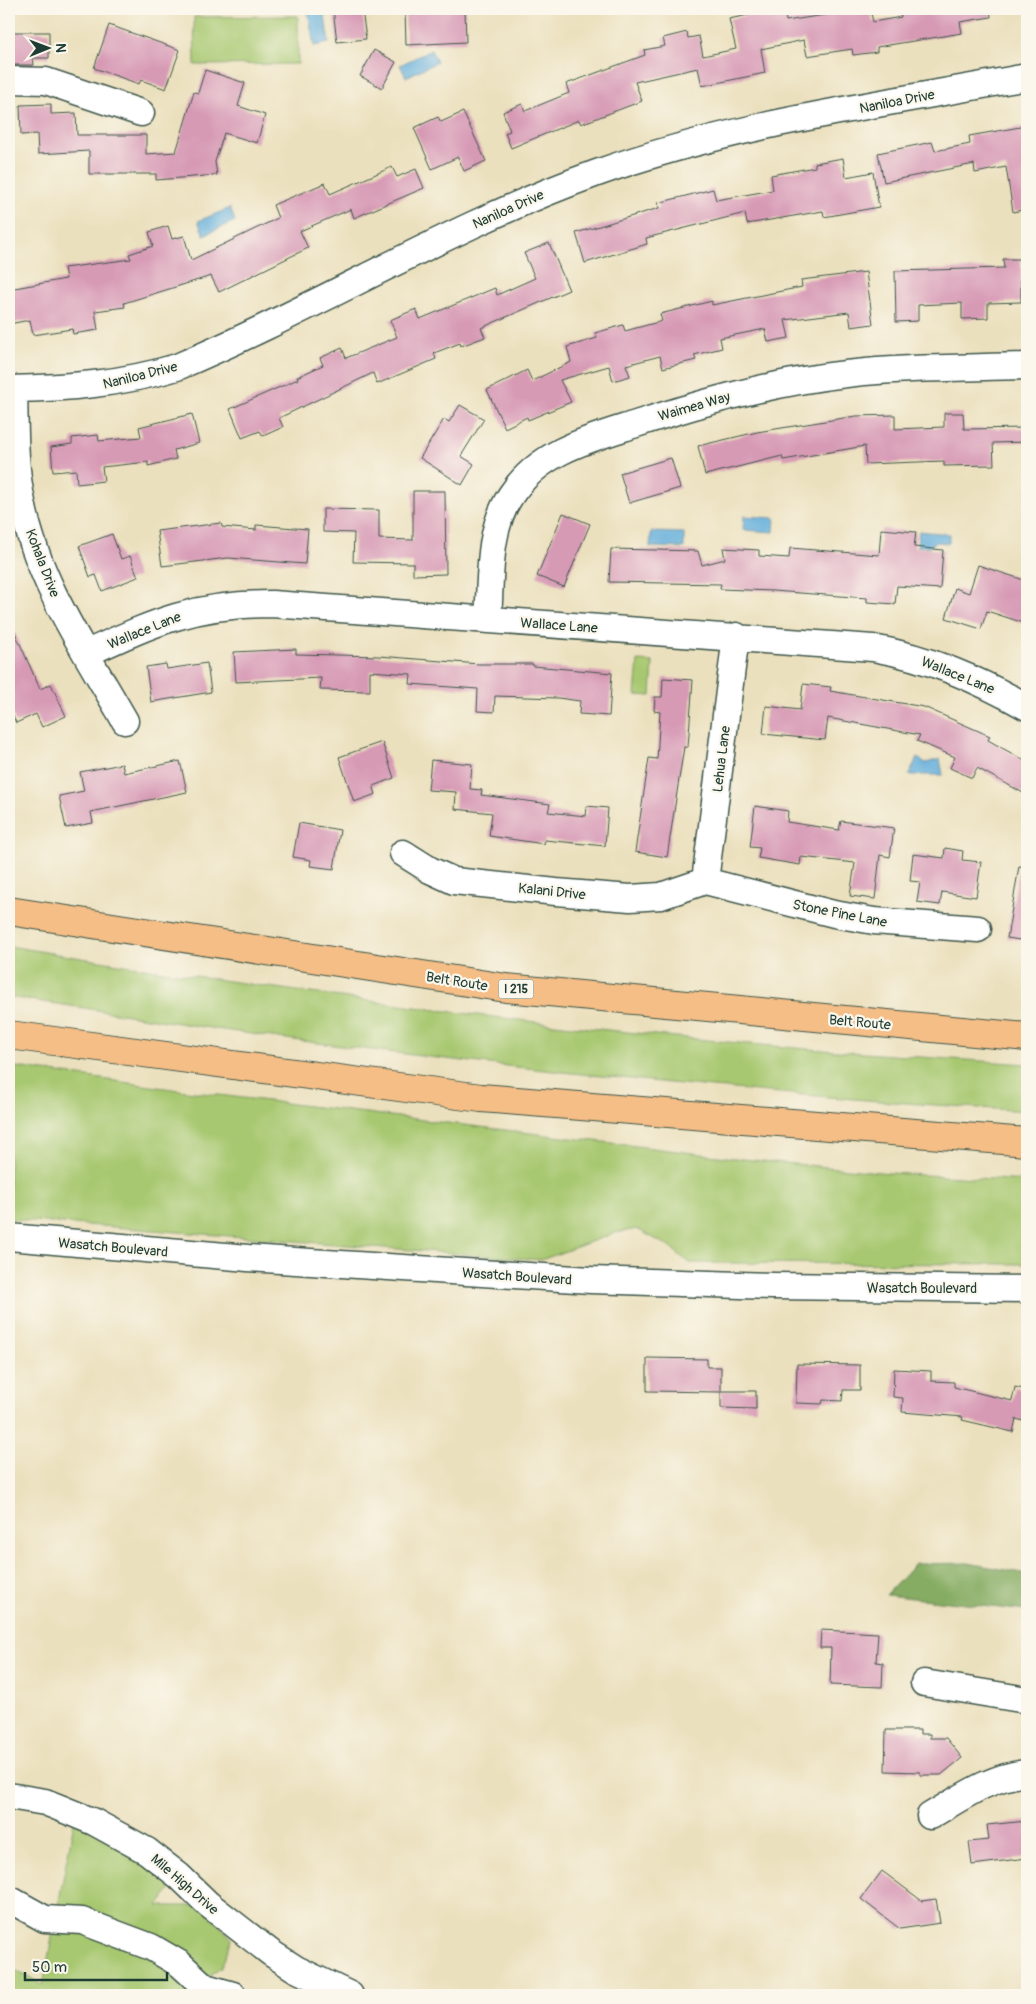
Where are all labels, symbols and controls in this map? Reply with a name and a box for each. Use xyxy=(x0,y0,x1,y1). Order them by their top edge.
north arrow xyxy=(22,22,72,72)
text: N xyxy=(52,43,69,53)
street label: Naniloa Drive xyxy=(858,86,936,117)
street label: Naniloa Drive xyxy=(470,186,547,233)
street label: Naniloa Drive xyxy=(101,358,179,393)
street label: Waimea Way xyxy=(656,388,732,425)
street label: Kohala Drive xyxy=(22,527,63,600)
street label: Wallace Lane xyxy=(105,608,183,653)
street label: Wallace Lane xyxy=(520,614,598,637)
street label: Wallace Lane xyxy=(919,653,997,698)
street label: Lehua Lane xyxy=(709,725,734,793)
street label: Kalani Drive xyxy=(517,880,587,904)
street label: Stone Pine Lane xyxy=(791,896,889,931)
street label: Belt Route xyxy=(425,968,489,995)
road number: I 215 xyxy=(498,980,534,999)
street label: Belt Route xyxy=(828,1011,892,1034)
street label: Wasatch Boulevard xyxy=(57,1234,169,1261)
street label: Wasatch Boulevard xyxy=(461,1264,573,1289)
street label: Wasatch Boulevard xyxy=(867,1280,977,1297)
street label: Mile High Drive xyxy=(147,1850,222,1918)
scale bar xyxy=(25,1949,168,1981)
text: 50 m xyxy=(32,1958,67,1977)

